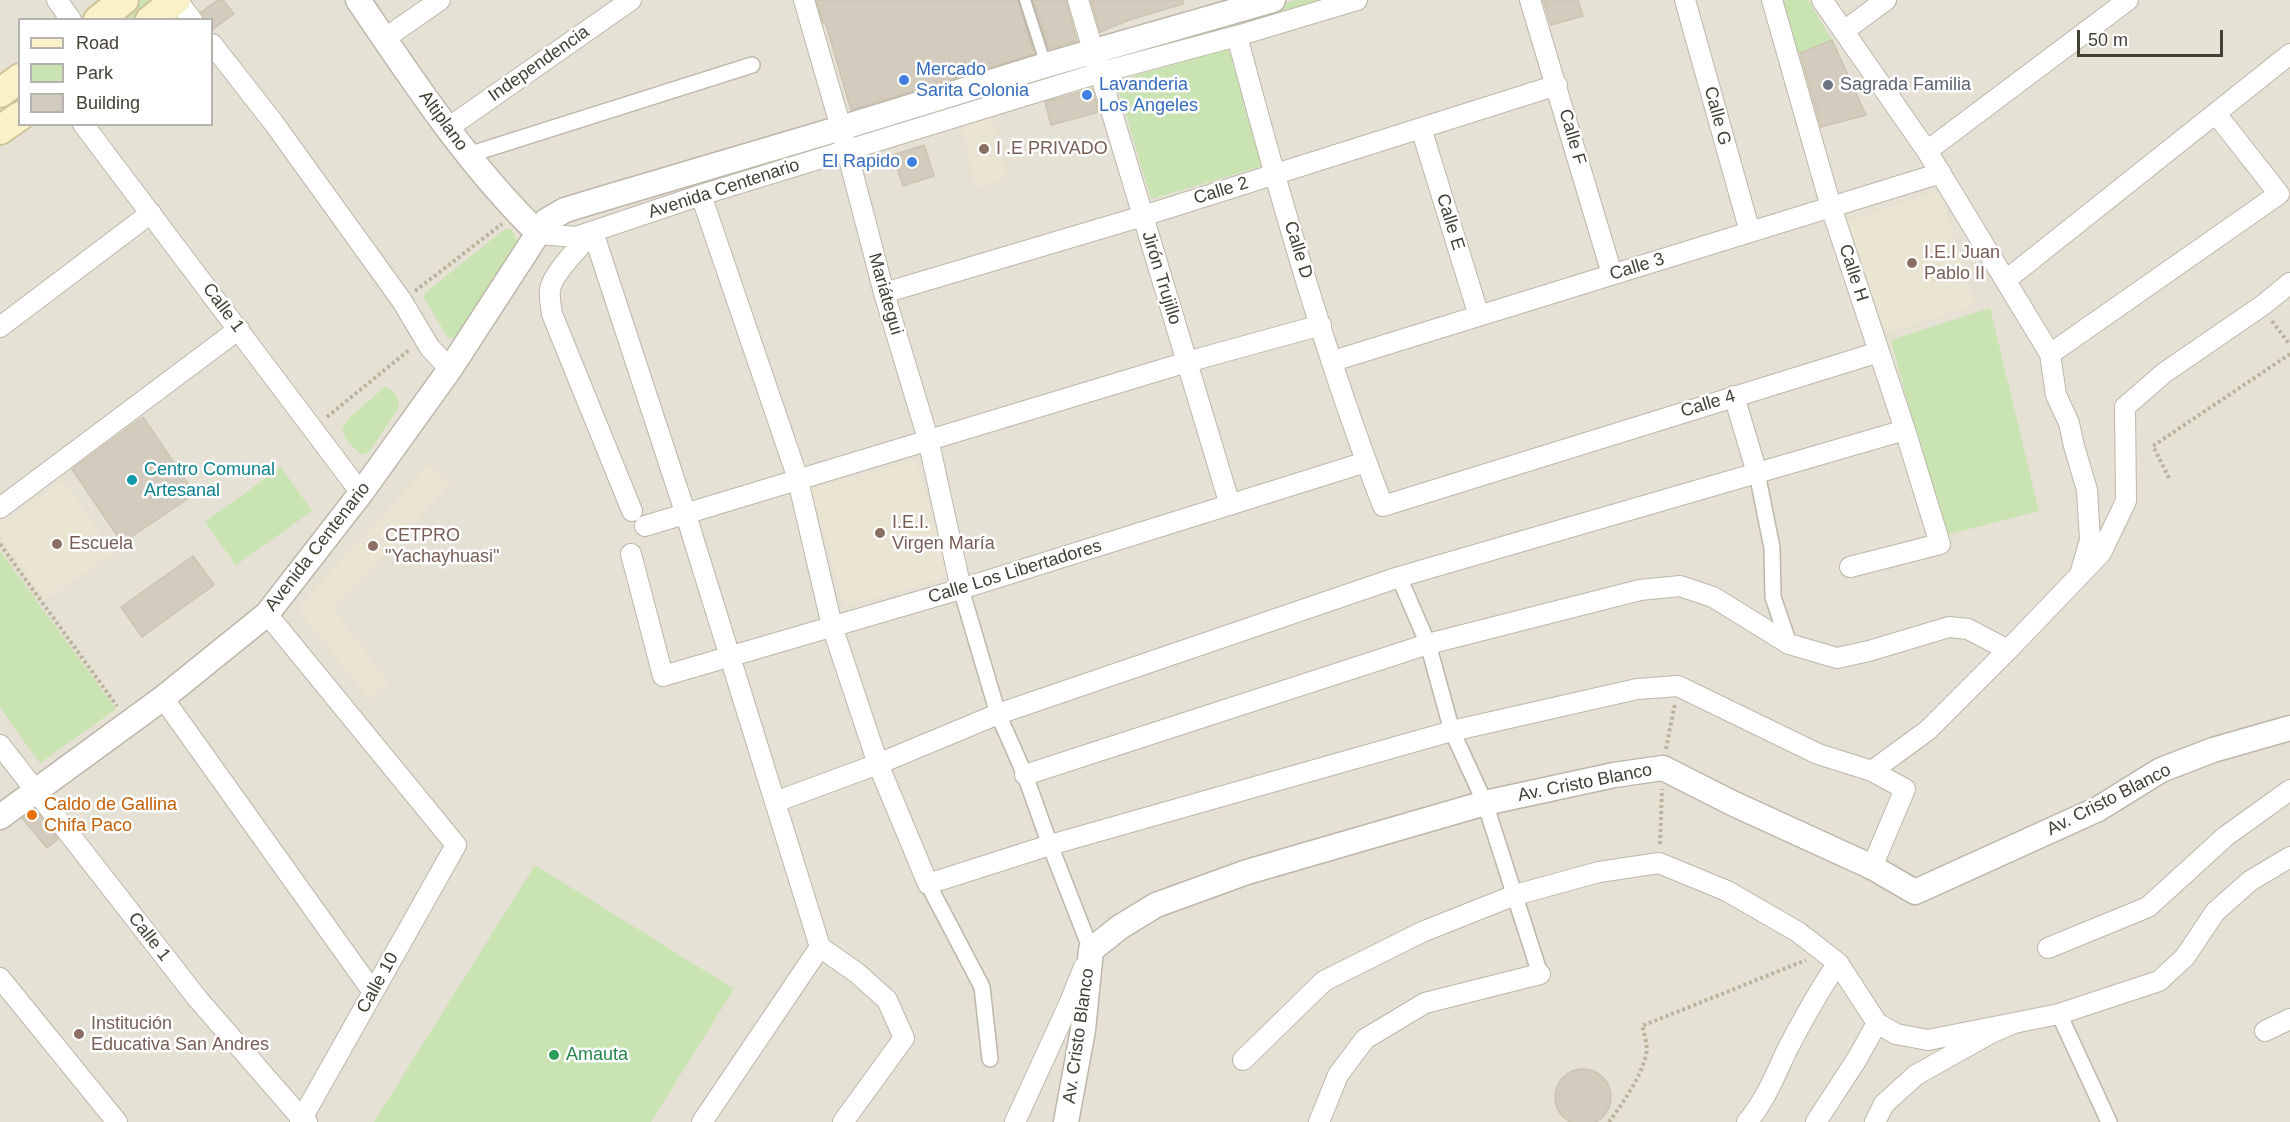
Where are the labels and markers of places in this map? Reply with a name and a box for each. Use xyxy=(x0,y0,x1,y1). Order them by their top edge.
place label: Mercado Sarita Colonia xyxy=(916,59,1029,101)
marker: Mercado Sarita Colonia xyxy=(897,73,911,87)
place label: Lavanderia Los Angeles xyxy=(1099,74,1198,116)
place label: Sagrada Familia xyxy=(1840,74,1971,96)
marker: Sagrada Familia xyxy=(1821,78,1835,92)
marker: Lavanderia Los Angeles xyxy=(1080,88,1094,102)
place label: I .E PRIVADO xyxy=(996,138,1108,160)
marker: I .E PRIVADO xyxy=(977,142,991,156)
place label: El Rapido xyxy=(822,151,900,173)
marker: El Rapido xyxy=(905,155,919,169)
place label: I.E.I Juan Pablo II xyxy=(1924,242,2000,284)
marker: I.E.I Juan Pablo II xyxy=(1905,256,1919,270)
place label: Centro Comunal Artesanal xyxy=(144,459,275,502)
marker: Centro Comunal Artesanal xyxy=(125,473,139,487)
place label: I.E.I. Virgen María xyxy=(892,512,995,554)
place label: CETPRO "Yachayhuasi" xyxy=(385,525,500,568)
marker: I.E.I. Virgen María xyxy=(873,526,887,540)
place label: Escuela xyxy=(69,533,133,555)
marker: Escuela xyxy=(50,537,64,551)
marker: CETPRO "Yachayhuasi" xyxy=(366,539,380,553)
place label: Caldo de Gallina Chifa Paco xyxy=(44,794,177,836)
marker: Caldo de Gallina Chifa Paco xyxy=(25,808,39,822)
place label: Institución Educativa San Andres xyxy=(91,1013,269,1056)
marker: Institución Educativa San Andres xyxy=(72,1027,86,1041)
place label: Amauta xyxy=(566,1044,628,1066)
marker: Amauta xyxy=(547,1048,561,1062)

